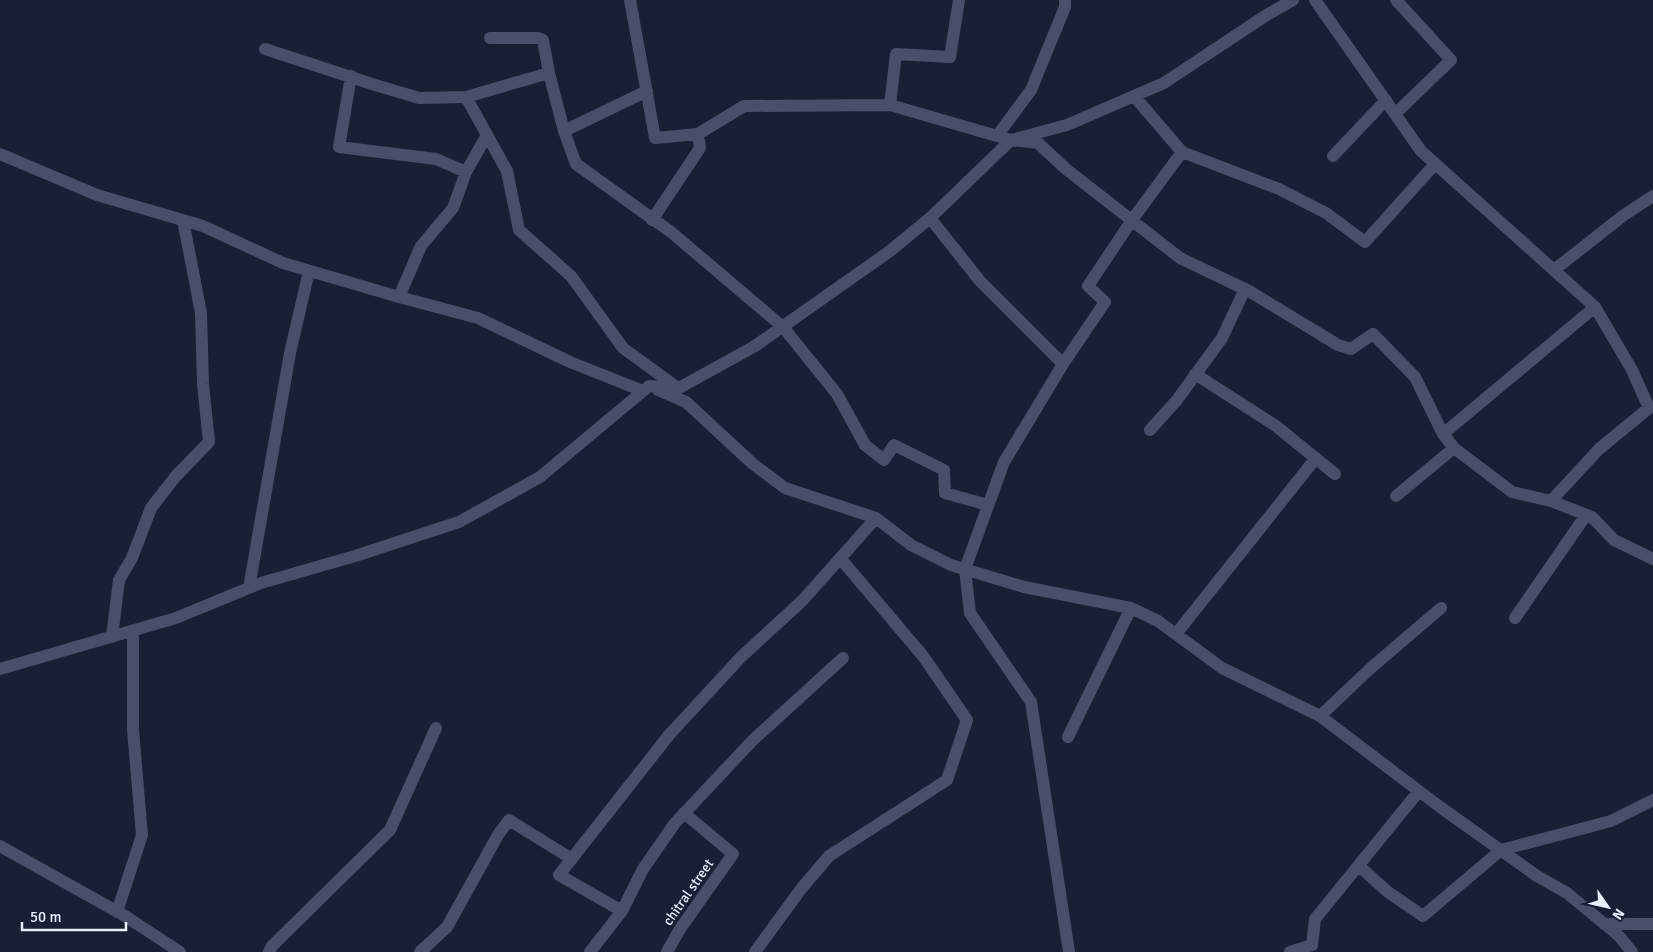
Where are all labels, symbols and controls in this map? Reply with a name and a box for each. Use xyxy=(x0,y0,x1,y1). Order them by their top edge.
street label: chitral street xyxy=(659,856,718,929)
north arrow xyxy=(1583,882,1633,932)
scale bar xyxy=(22,900,126,932)
text: N xyxy=(1609,905,1628,923)
text: 50 m xyxy=(30,908,61,926)

